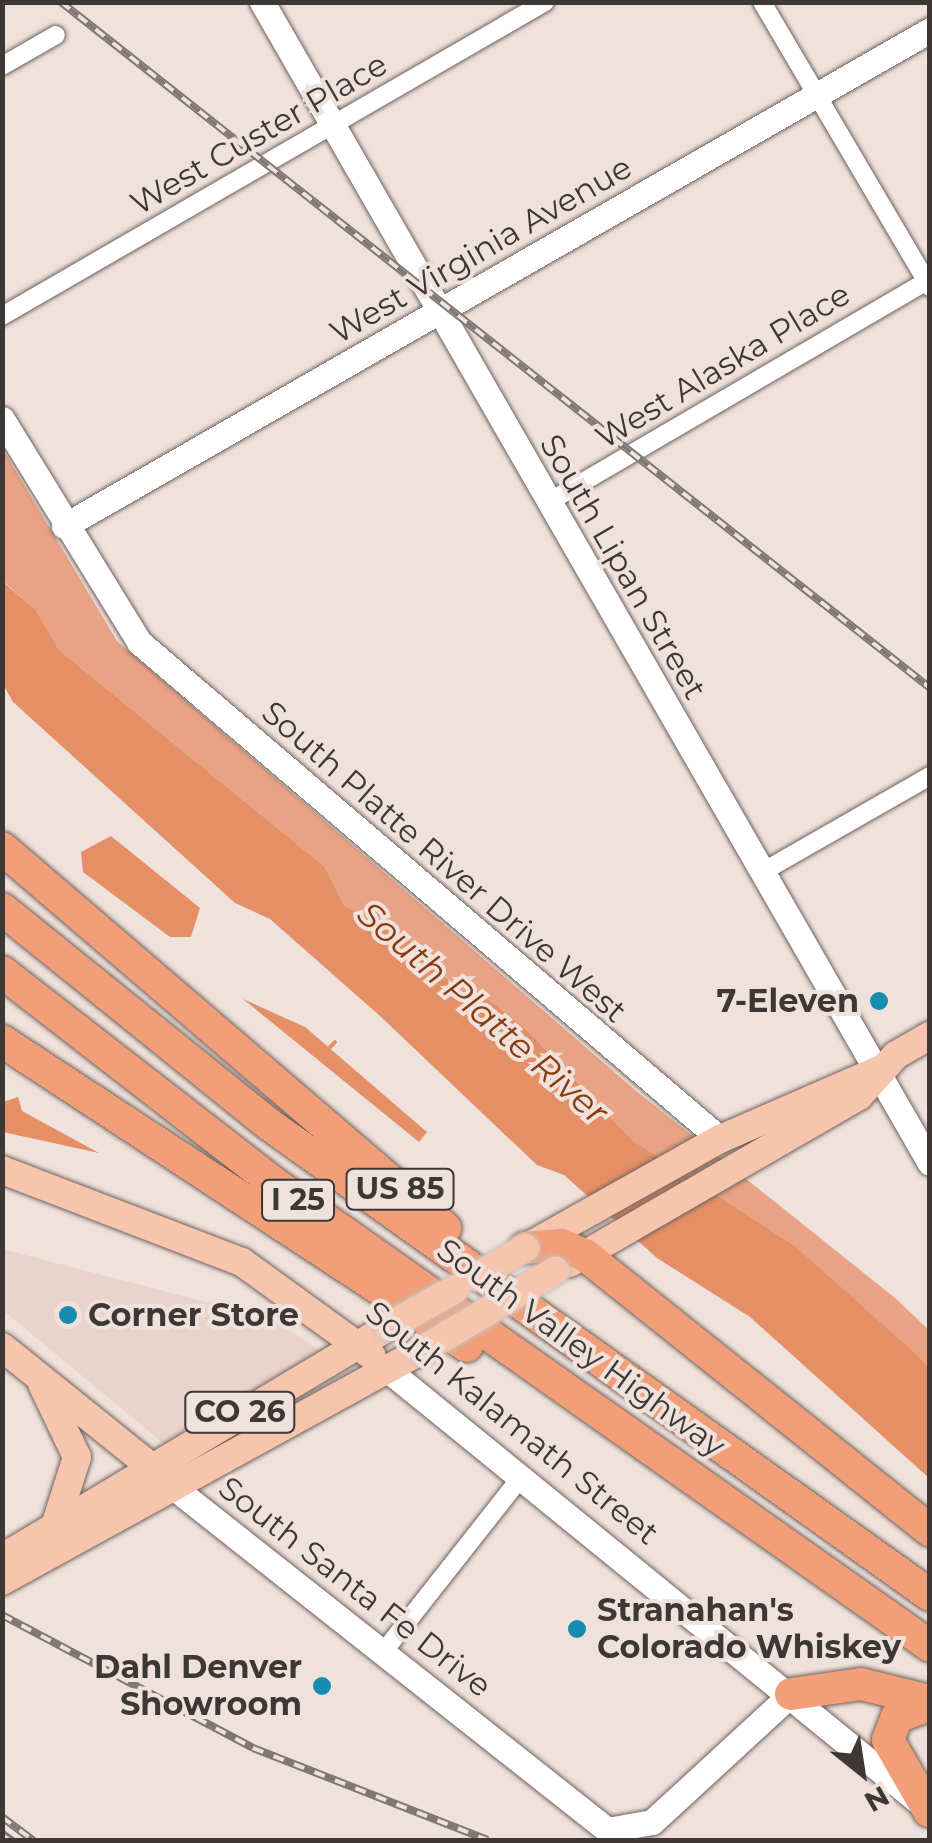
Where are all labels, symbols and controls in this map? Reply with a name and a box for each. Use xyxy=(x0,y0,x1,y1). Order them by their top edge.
street label: West Custer Place xyxy=(124,45,394,223)
street label: West Virginia Avenue xyxy=(323,148,639,352)
street label: West Alaska Place xyxy=(589,275,857,457)
street label: South Lipan Street xyxy=(532,428,714,706)
street label: South Platte River Drive West xyxy=(254,693,634,1031)
water label: South Platte River xyxy=(349,893,617,1133)
place label: 7-Eleven xyxy=(716,982,859,1020)
marker: 7-Eleven xyxy=(868,990,890,1012)
road number: US 85 xyxy=(345,1164,455,1214)
road number: I 25 xyxy=(260,1175,336,1225)
street label: South Valley Highway xyxy=(429,1231,733,1465)
street label: South Kalamath Street xyxy=(358,1293,666,1553)
place label: Corner Store xyxy=(88,1296,299,1334)
marker: Corner Store xyxy=(57,1304,79,1326)
road number: CO 26 xyxy=(182,1387,298,1437)
street label: South Santa Fe Drive xyxy=(211,1469,499,1705)
place label: Stranahan's Colorado Whiskey xyxy=(597,1592,901,1667)
marker: Stranahan's Colorado Whiskey xyxy=(566,1618,588,1640)
place label: Dahl Denver Showroom xyxy=(94,1649,302,1724)
marker: Dahl Denver Showroom xyxy=(311,1675,333,1697)
north arrow xyxy=(812,1723,912,1823)
text: N xyxy=(859,1779,895,1819)

